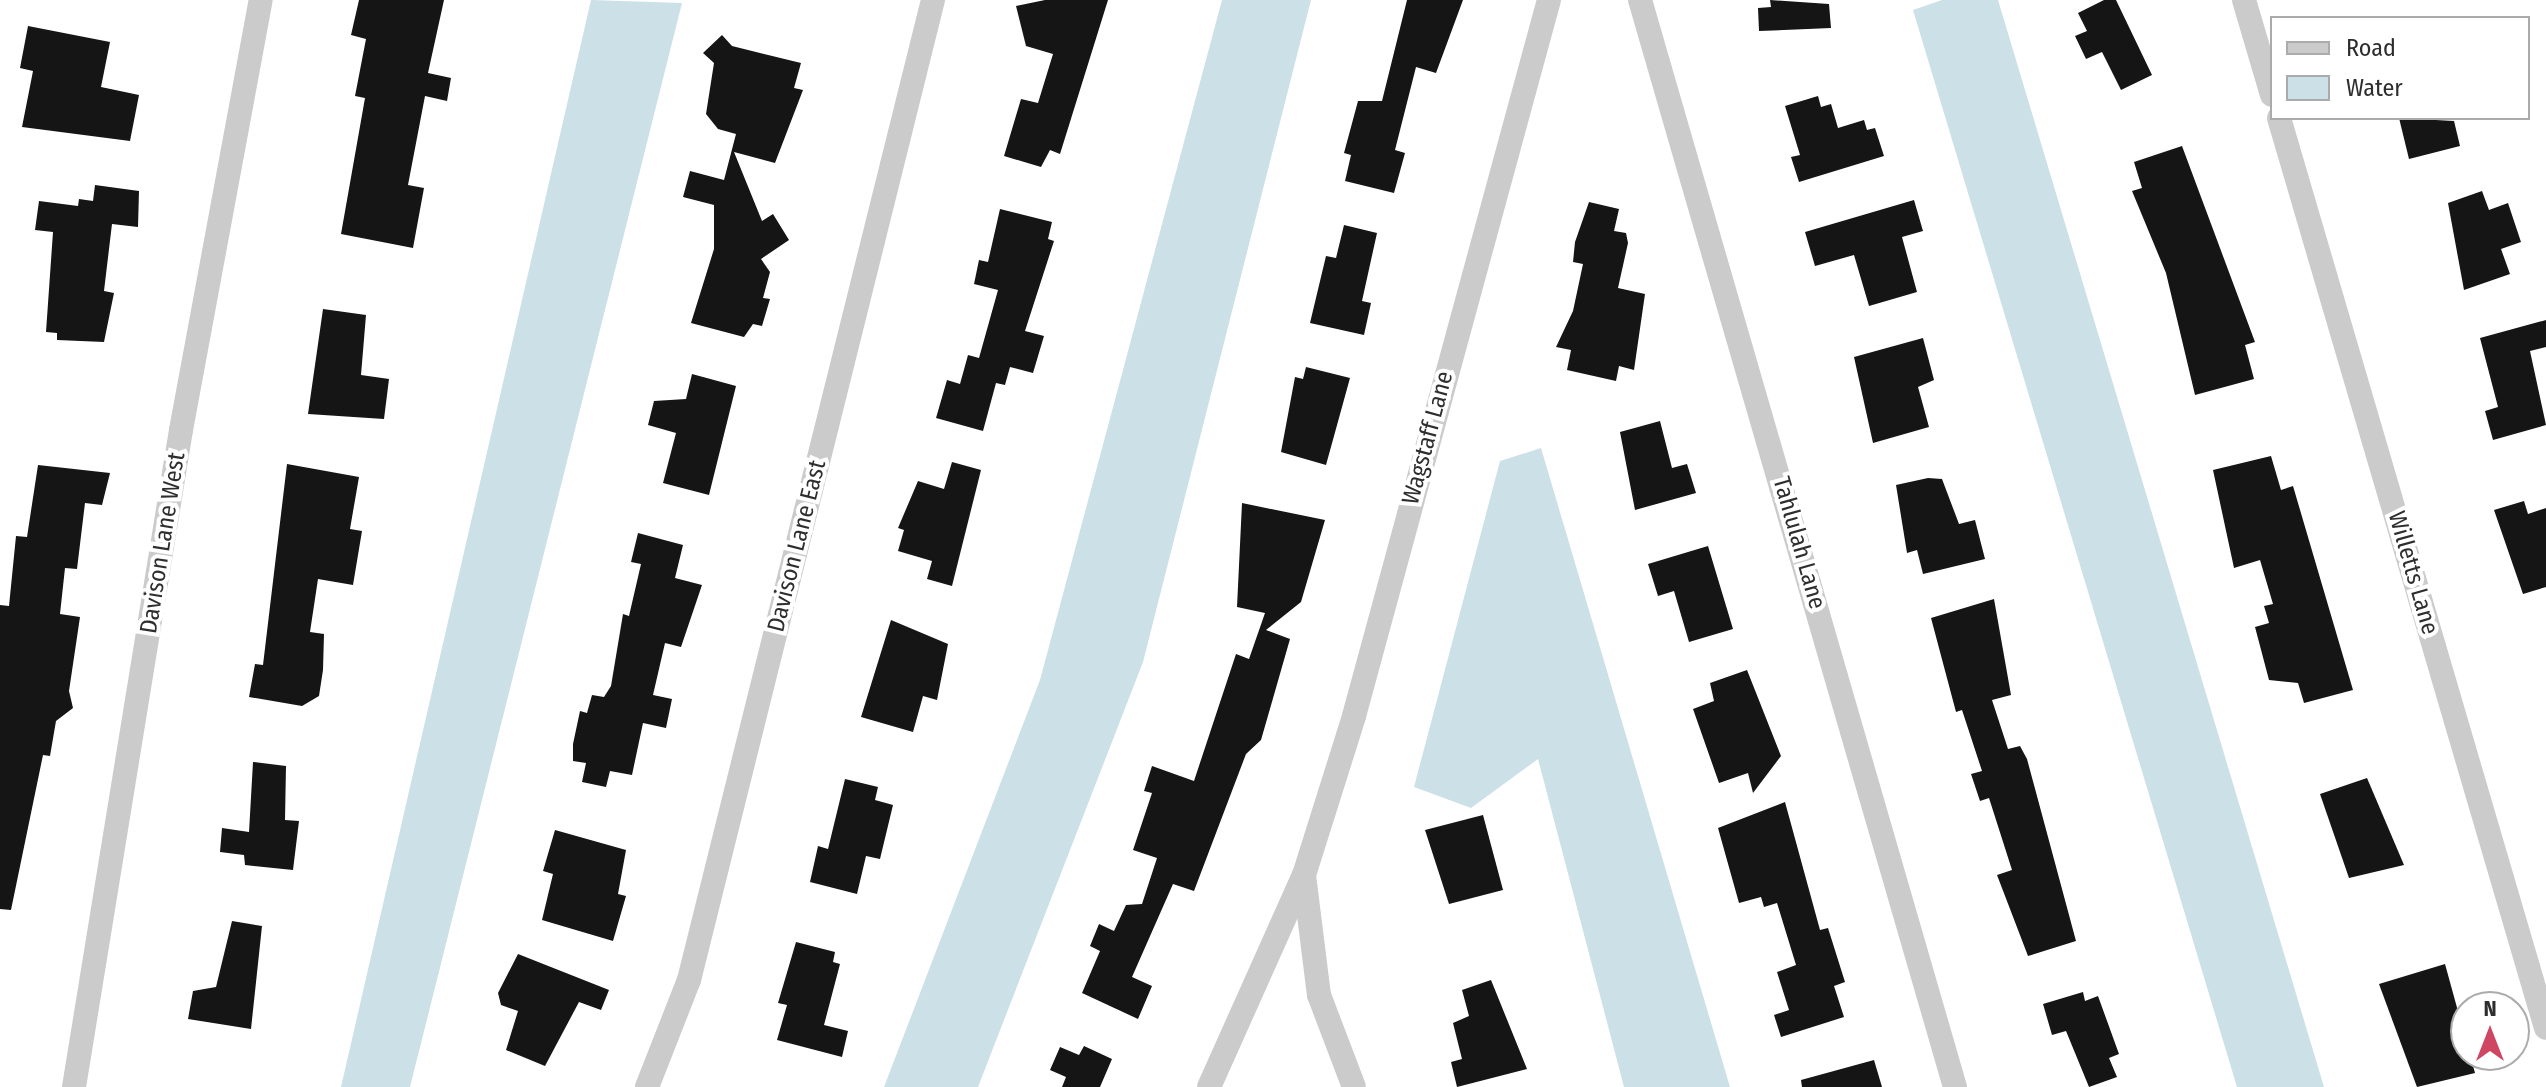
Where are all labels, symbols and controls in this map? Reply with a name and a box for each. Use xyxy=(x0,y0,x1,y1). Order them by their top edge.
legend xyxy=(2270,16,2530,120)
text: Road xyxy=(2346,34,2396,62)
text: Water xyxy=(2346,74,2403,102)
street label: Wagstaff Lane xyxy=(1396,368,1460,508)
street label: Davison Lane West xyxy=(134,450,192,636)
street label: Davison Lane East xyxy=(762,457,832,635)
street label: Tahlulah Lane xyxy=(1766,474,1832,612)
street label: Willetts Lane xyxy=(2382,508,2444,638)
north arrow xyxy=(2450,991,2530,1071)
text: N xyxy=(2483,995,2497,1022)

